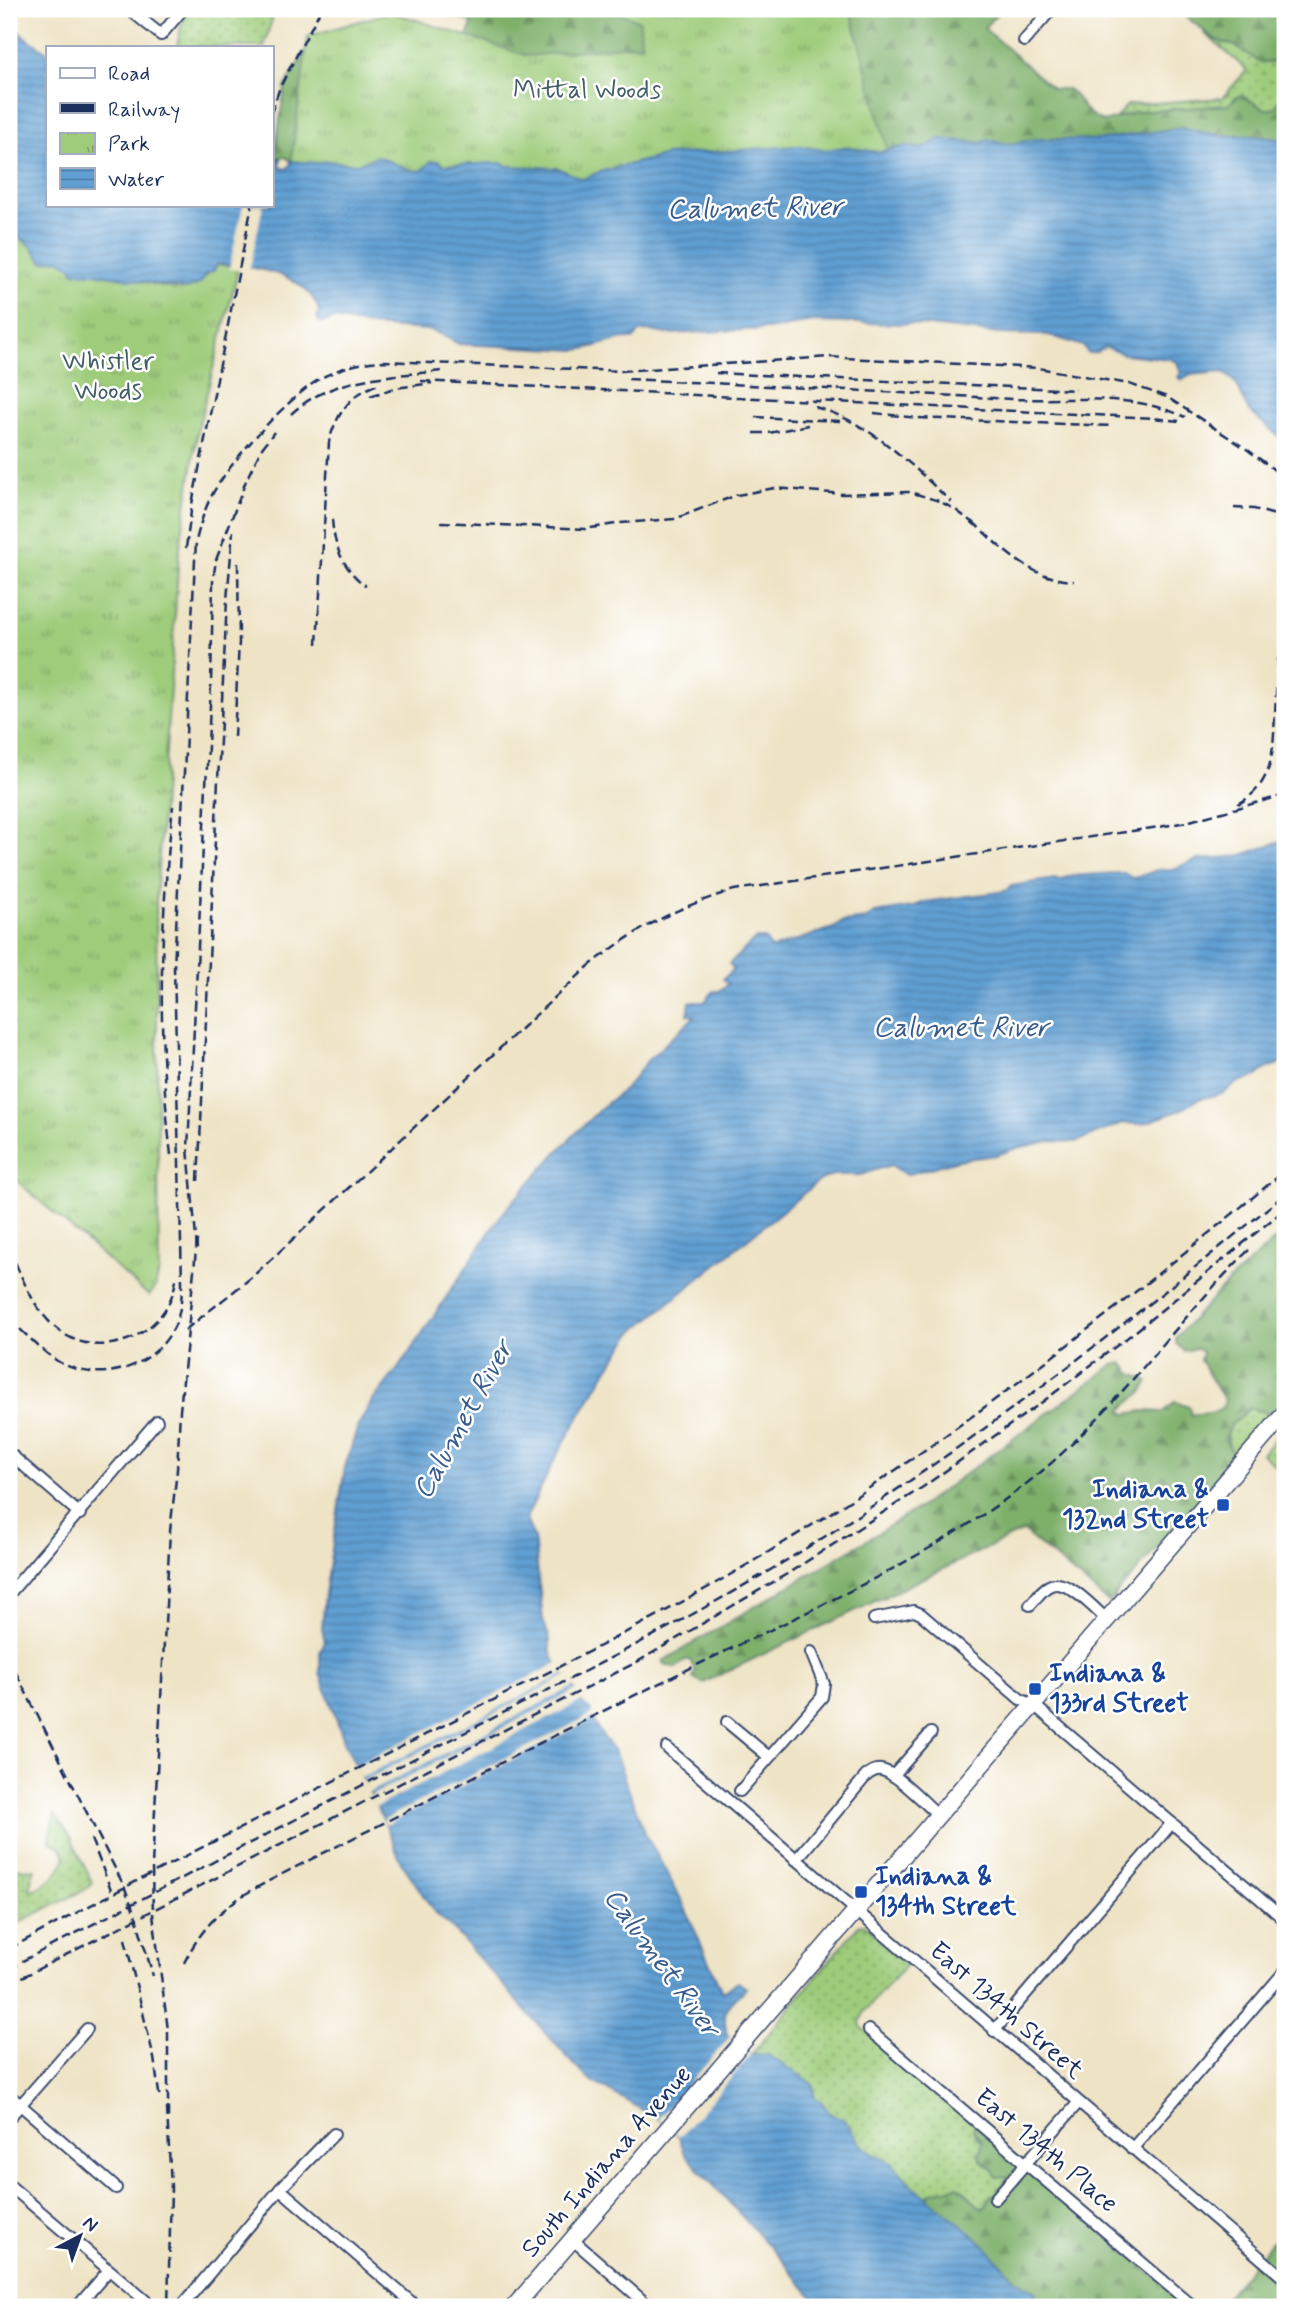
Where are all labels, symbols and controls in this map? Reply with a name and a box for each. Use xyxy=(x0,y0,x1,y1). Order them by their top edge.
legend xyxy=(46,46,273,206)
text: Road xyxy=(108,60,150,88)
park label: Mittal Woods xyxy=(513,74,661,108)
text: Railway xyxy=(108,96,180,124)
text: Park xyxy=(108,130,150,158)
text: Water xyxy=(108,166,164,194)
water label: Calumet River xyxy=(667,189,846,229)
park label: Whistler Woods xyxy=(62,345,154,409)
water label: Calumet River xyxy=(873,1010,1052,1047)
water label: Calumet River xyxy=(405,1331,524,1506)
place label: Indiana & 132nd Street xyxy=(1062,1473,1209,1537)
marker: Indiana & 132nd Street xyxy=(1215,1497,1231,1513)
place label: Indiana & 133rd Street xyxy=(1049,1657,1189,1721)
marker: Indiana & 133rd Street xyxy=(1027,1681,1043,1697)
place label: Indiana & 134th Street xyxy=(875,1860,1017,1924)
water label: Calumet River xyxy=(594,1881,730,2048)
marker: Indiana & 134th Street xyxy=(853,1884,869,1900)
street label: East 134th Street xyxy=(922,1934,1090,2088)
street label: South Indiana Avenue xyxy=(514,2059,700,2265)
street label: East 134th Place xyxy=(967,2081,1125,2221)
north arrow xyxy=(46,2200,116,2270)
text: N xyxy=(77,2211,103,2238)

